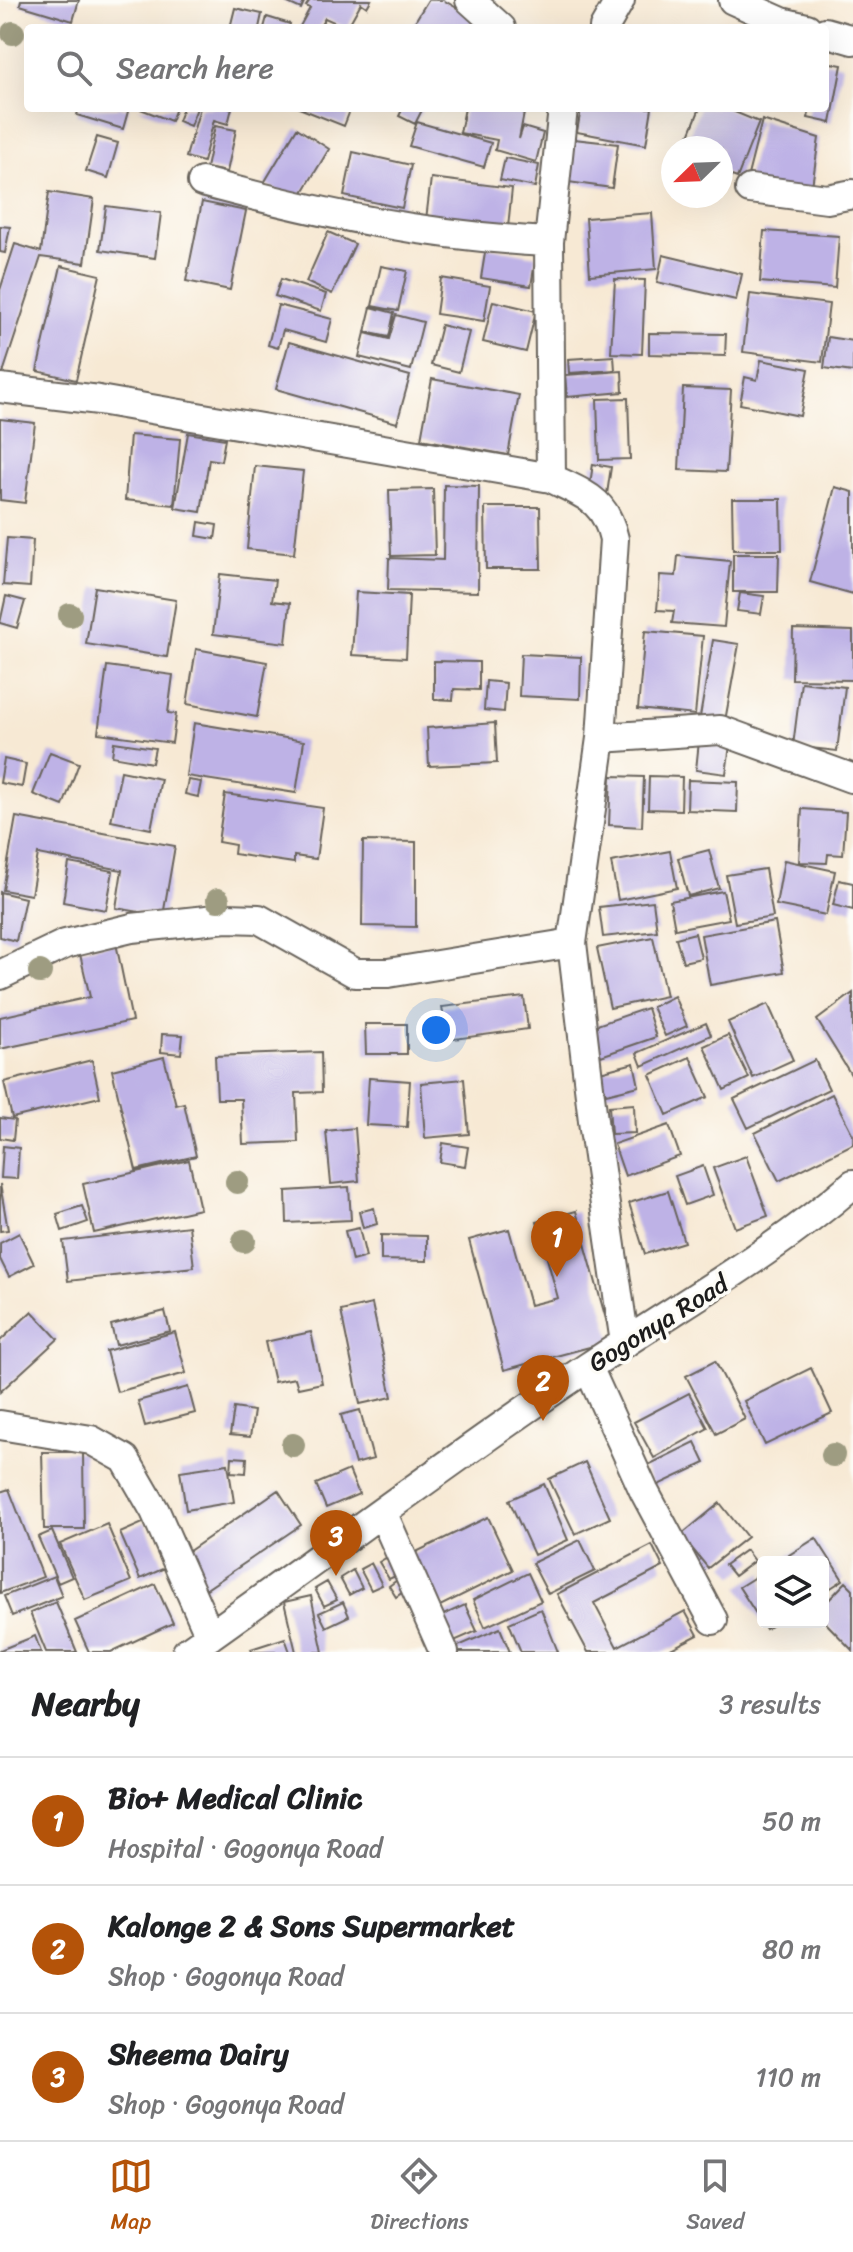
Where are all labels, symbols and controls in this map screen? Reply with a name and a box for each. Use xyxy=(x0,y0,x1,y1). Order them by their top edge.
search box xyxy=(24,24,829,112)
text: Search here xyxy=(116,41,274,95)
icon: search xyxy=(52,46,96,90)
north arrow xyxy=(661,136,733,208)
your location xyxy=(416,1010,456,1050)
pin: 1 xyxy=(531,1211,583,1277)
street label: Gogonya Road xyxy=(579,1260,739,1385)
pin: 2 xyxy=(517,1355,569,1421)
pin: 3 xyxy=(310,1510,362,1576)
map controls xyxy=(757,1556,829,1628)
button: layers xyxy=(757,1556,829,1628)
text: Nearby xyxy=(32,1674,140,1734)
text: 3 results xyxy=(719,1681,821,1727)
text: Bio+ Medical Clinic xyxy=(108,1771,362,1825)
text: 1 xyxy=(52,1798,64,1844)
text: 50 m xyxy=(762,1798,821,1844)
text: Hospital · Gogonya Road xyxy=(108,1825,383,1871)
text: Kalonge 2 & Sons Supermarket xyxy=(108,1899,515,1953)
text: 2 xyxy=(50,1926,66,1972)
text: 80 m xyxy=(762,1926,821,1972)
text: Shop · Gogonya Road xyxy=(108,1953,344,1999)
text: Sheema Dairy xyxy=(108,2027,288,2081)
text: 3 xyxy=(51,2054,65,2100)
text: 110 m xyxy=(756,2054,821,2100)
text: Shop · Gogonya Road xyxy=(108,2081,344,2127)
tab: Map xyxy=(109,2154,153,2241)
tab: Directions xyxy=(370,2154,469,2241)
tab: Saved xyxy=(686,2154,744,2241)

